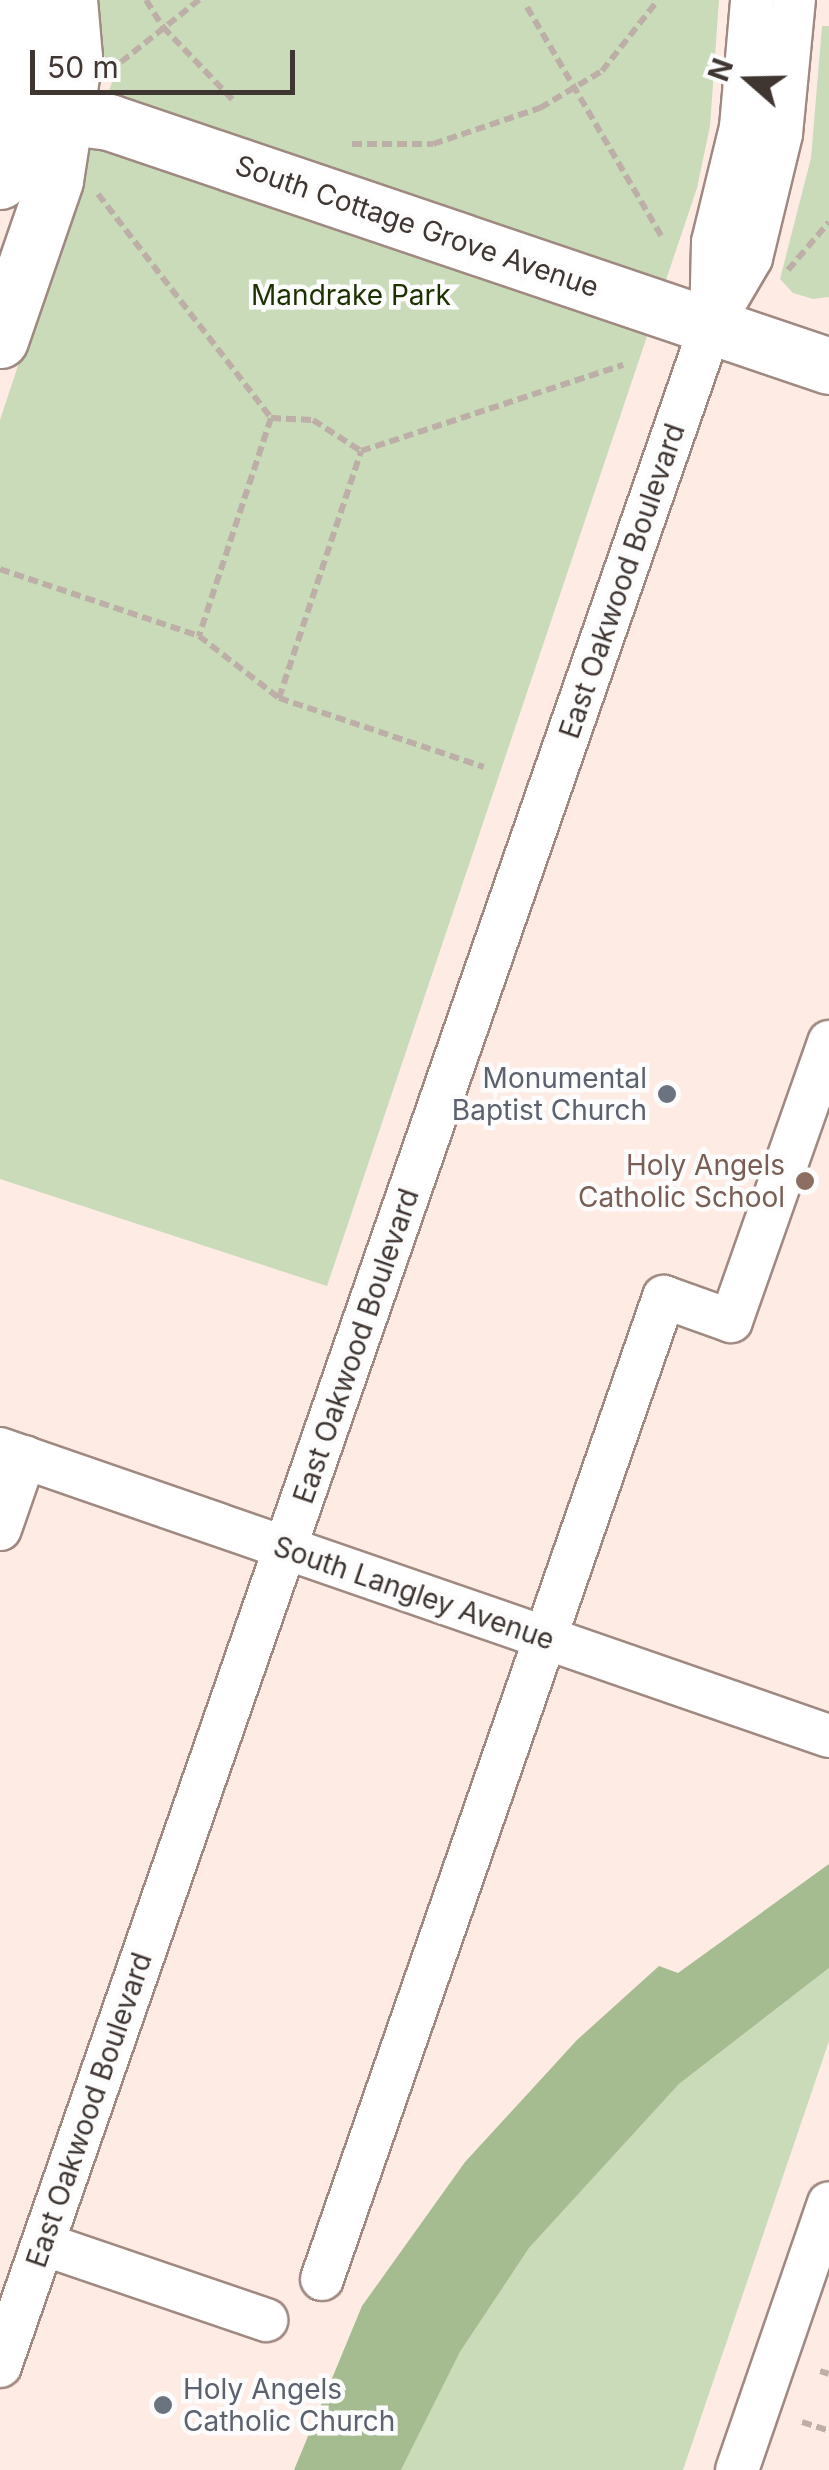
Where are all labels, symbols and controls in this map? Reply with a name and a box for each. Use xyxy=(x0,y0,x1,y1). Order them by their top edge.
scale bar xyxy=(35,30,300,92)
north arrow xyxy=(699,30,799,130)
text: 50 m xyxy=(47,49,119,85)
text: N xyxy=(701,54,740,86)
street label: South Cottage Grove Avenue xyxy=(231,148,603,304)
park label: Mandrake Park xyxy=(251,278,451,312)
street label: East Oakwood Boulevard xyxy=(552,419,692,743)
place label: Monumental Baptist Church xyxy=(452,1061,647,1127)
marker: Monumental Baptist Church xyxy=(656,1083,678,1105)
place label: Holy Angels Catholic School xyxy=(578,1148,785,1214)
marker: Holy Angels Catholic School xyxy=(794,1170,816,1192)
street label: East Oakwood Boulevard xyxy=(286,1184,426,1508)
street label: South Langley Avenue xyxy=(269,1529,559,1657)
street label: East Oakwood Boulevard xyxy=(19,1948,159,2272)
place label: Holy Angels Catholic Church xyxy=(183,2372,395,2438)
marker: Holy Angels Catholic Church xyxy=(152,2394,174,2416)

